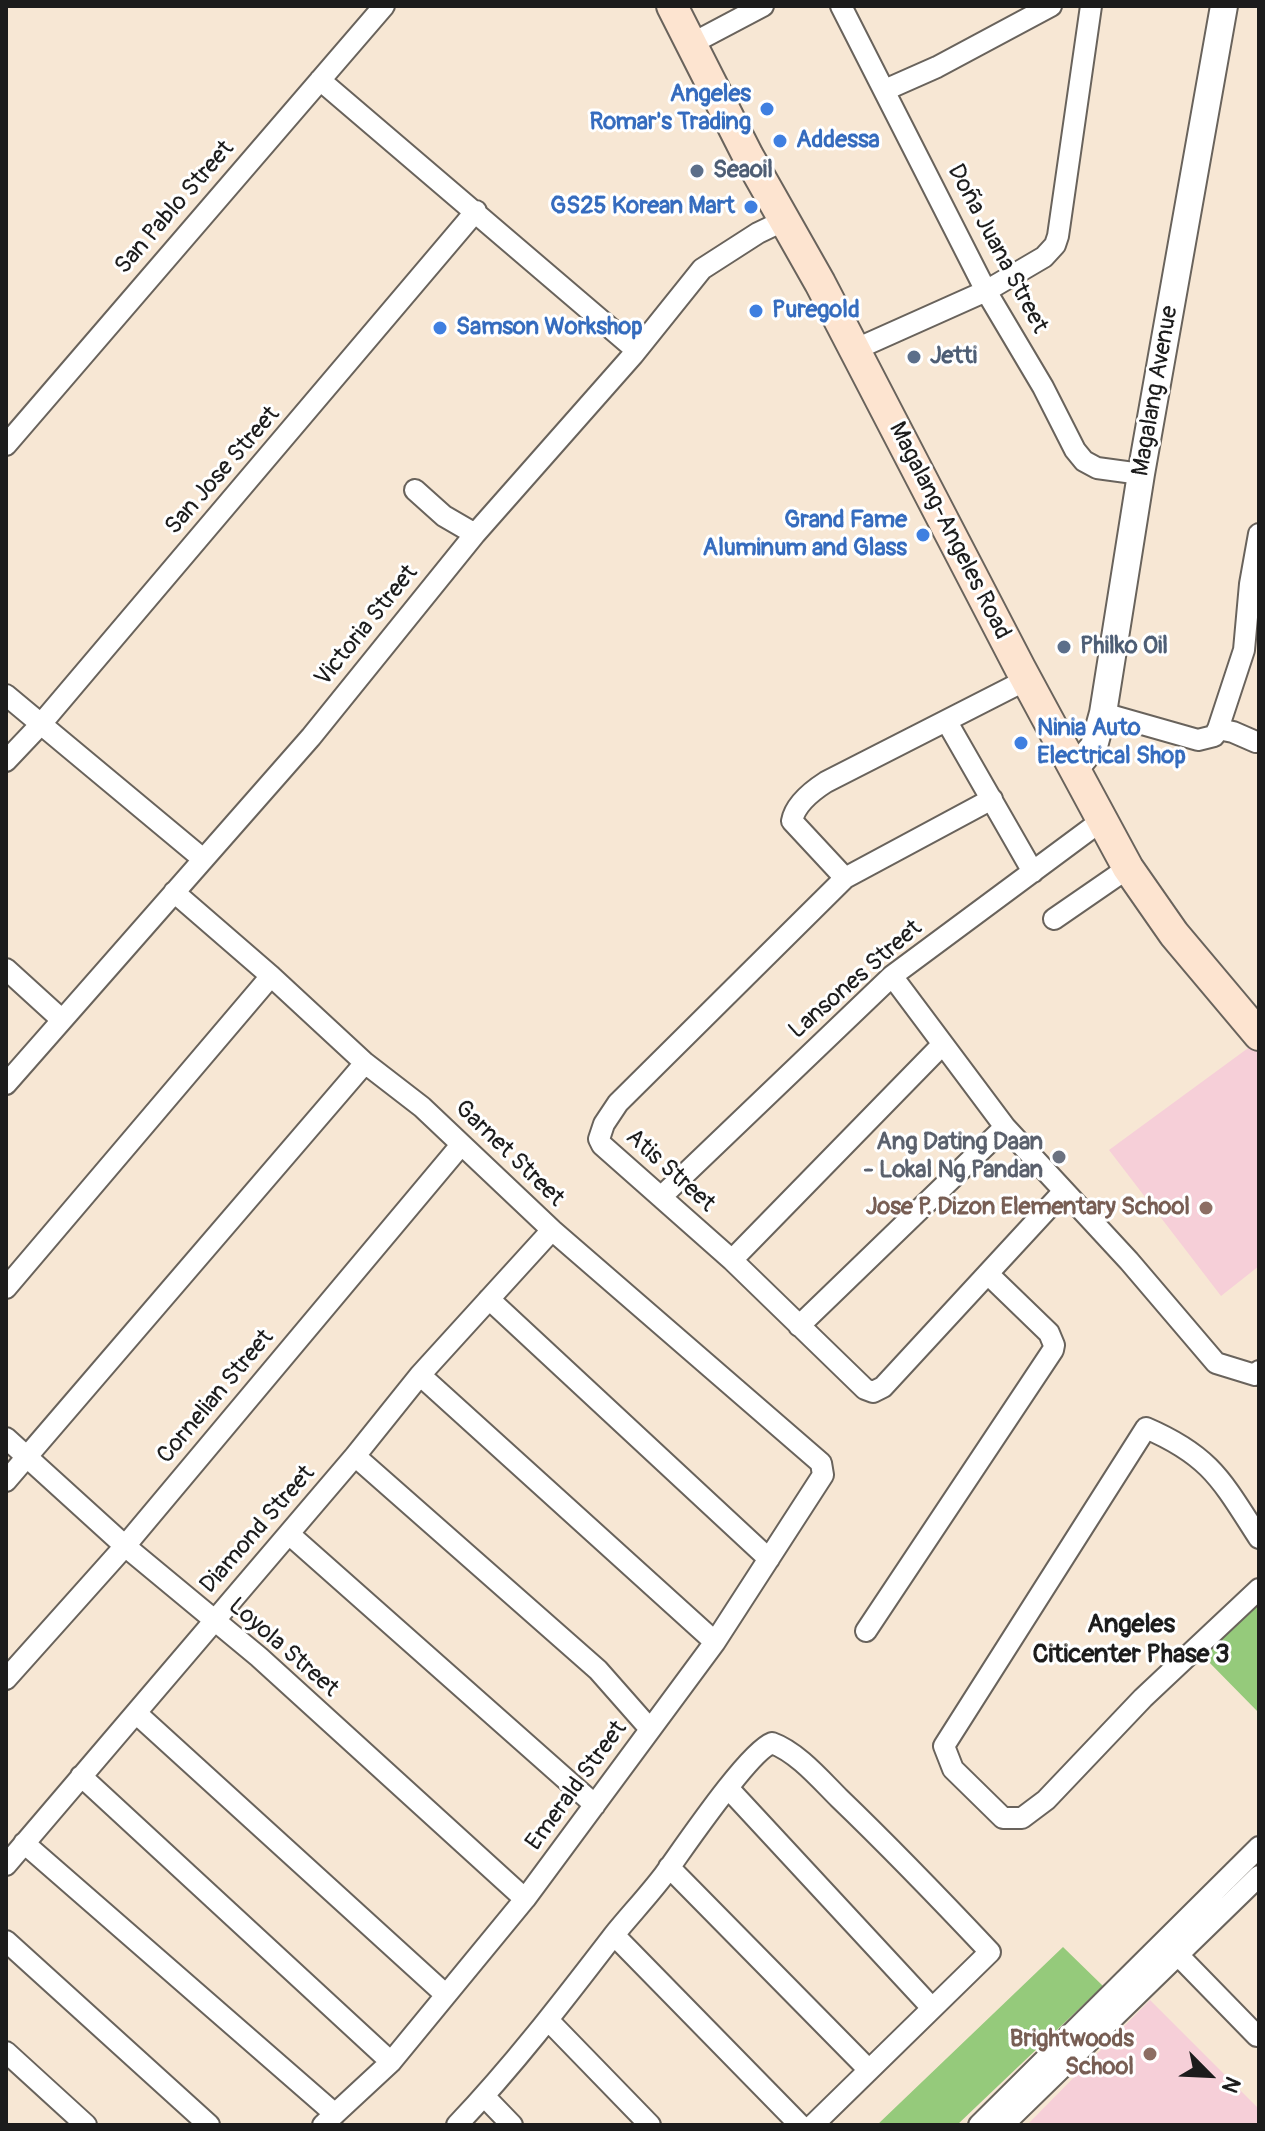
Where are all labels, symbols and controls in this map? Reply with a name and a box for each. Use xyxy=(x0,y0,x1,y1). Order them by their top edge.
place label: Angeles Romar's Trading xyxy=(589,81,751,137)
marker: Angeles Romar's Trading xyxy=(758,100,776,118)
place label: Addessa xyxy=(796,127,880,155)
marker: Addessa xyxy=(771,132,789,150)
street label: San Pablo Street xyxy=(109,135,241,281)
place label: Seaoil xyxy=(713,157,773,185)
street label: Doña Juana Street xyxy=(940,160,1054,338)
marker: Seaoil xyxy=(688,162,706,180)
place label: GS25 Korean Mart xyxy=(550,193,735,221)
marker: GS25 Korean Mart xyxy=(742,198,760,216)
place label: Puregold xyxy=(772,297,860,325)
marker: Puregold xyxy=(747,302,765,320)
street label: Magalang Avenue xyxy=(1127,304,1185,478)
place label: Samson Workshop xyxy=(456,314,643,342)
marker: Samson Workshop xyxy=(431,319,449,337)
place label: Jetti xyxy=(930,343,977,371)
marker: Jetti xyxy=(905,348,923,366)
street label: San Jose Street xyxy=(159,401,287,541)
street label: Magalang-Angeles Road xyxy=(882,418,1016,644)
place label: Grand Fame Aluminum and Glass xyxy=(703,507,907,563)
marker: Grand Fame Aluminum and Glass xyxy=(914,526,932,544)
street label: Victoria Street xyxy=(309,560,425,692)
place label: Philko Oil xyxy=(1080,633,1168,661)
marker: Philko Oil xyxy=(1055,638,1073,656)
place label: Ninia Auto Electrical Shop xyxy=(1037,715,1186,771)
marker: Ninia Auto Electrical Shop xyxy=(1012,734,1030,752)
street label: Lansones Street xyxy=(784,914,928,1046)
street label: Garnet Street xyxy=(448,1095,570,1213)
street label: Atis Street xyxy=(619,1123,721,1219)
place label: Ang Dating Daan - Lokal Ng Pandan xyxy=(863,1129,1043,1185)
marker: Ang Dating Daan - Lokal Ng Pandan xyxy=(1050,1148,1068,1166)
place label: Jose P. Dizon Elementary School xyxy=(866,1194,1190,1222)
marker: Jose P. Dizon Elementary School xyxy=(1197,1199,1215,1217)
street label: Cornelian Street xyxy=(152,1324,280,1470)
street label: Diamond Street xyxy=(195,1460,321,1600)
street label: Loyola Street xyxy=(222,1592,344,1704)
district label: Angeles Citicenter Phase 3 xyxy=(1032,1609,1230,1670)
street label: Emerald Street xyxy=(520,1716,634,1856)
place label: Brightwoods School xyxy=(1010,2026,1134,2082)
north arrow xyxy=(1169,2035,1249,2115)
marker: Brightwoods School xyxy=(1141,2045,1159,2063)
text: N xyxy=(1215,2072,1247,2097)

